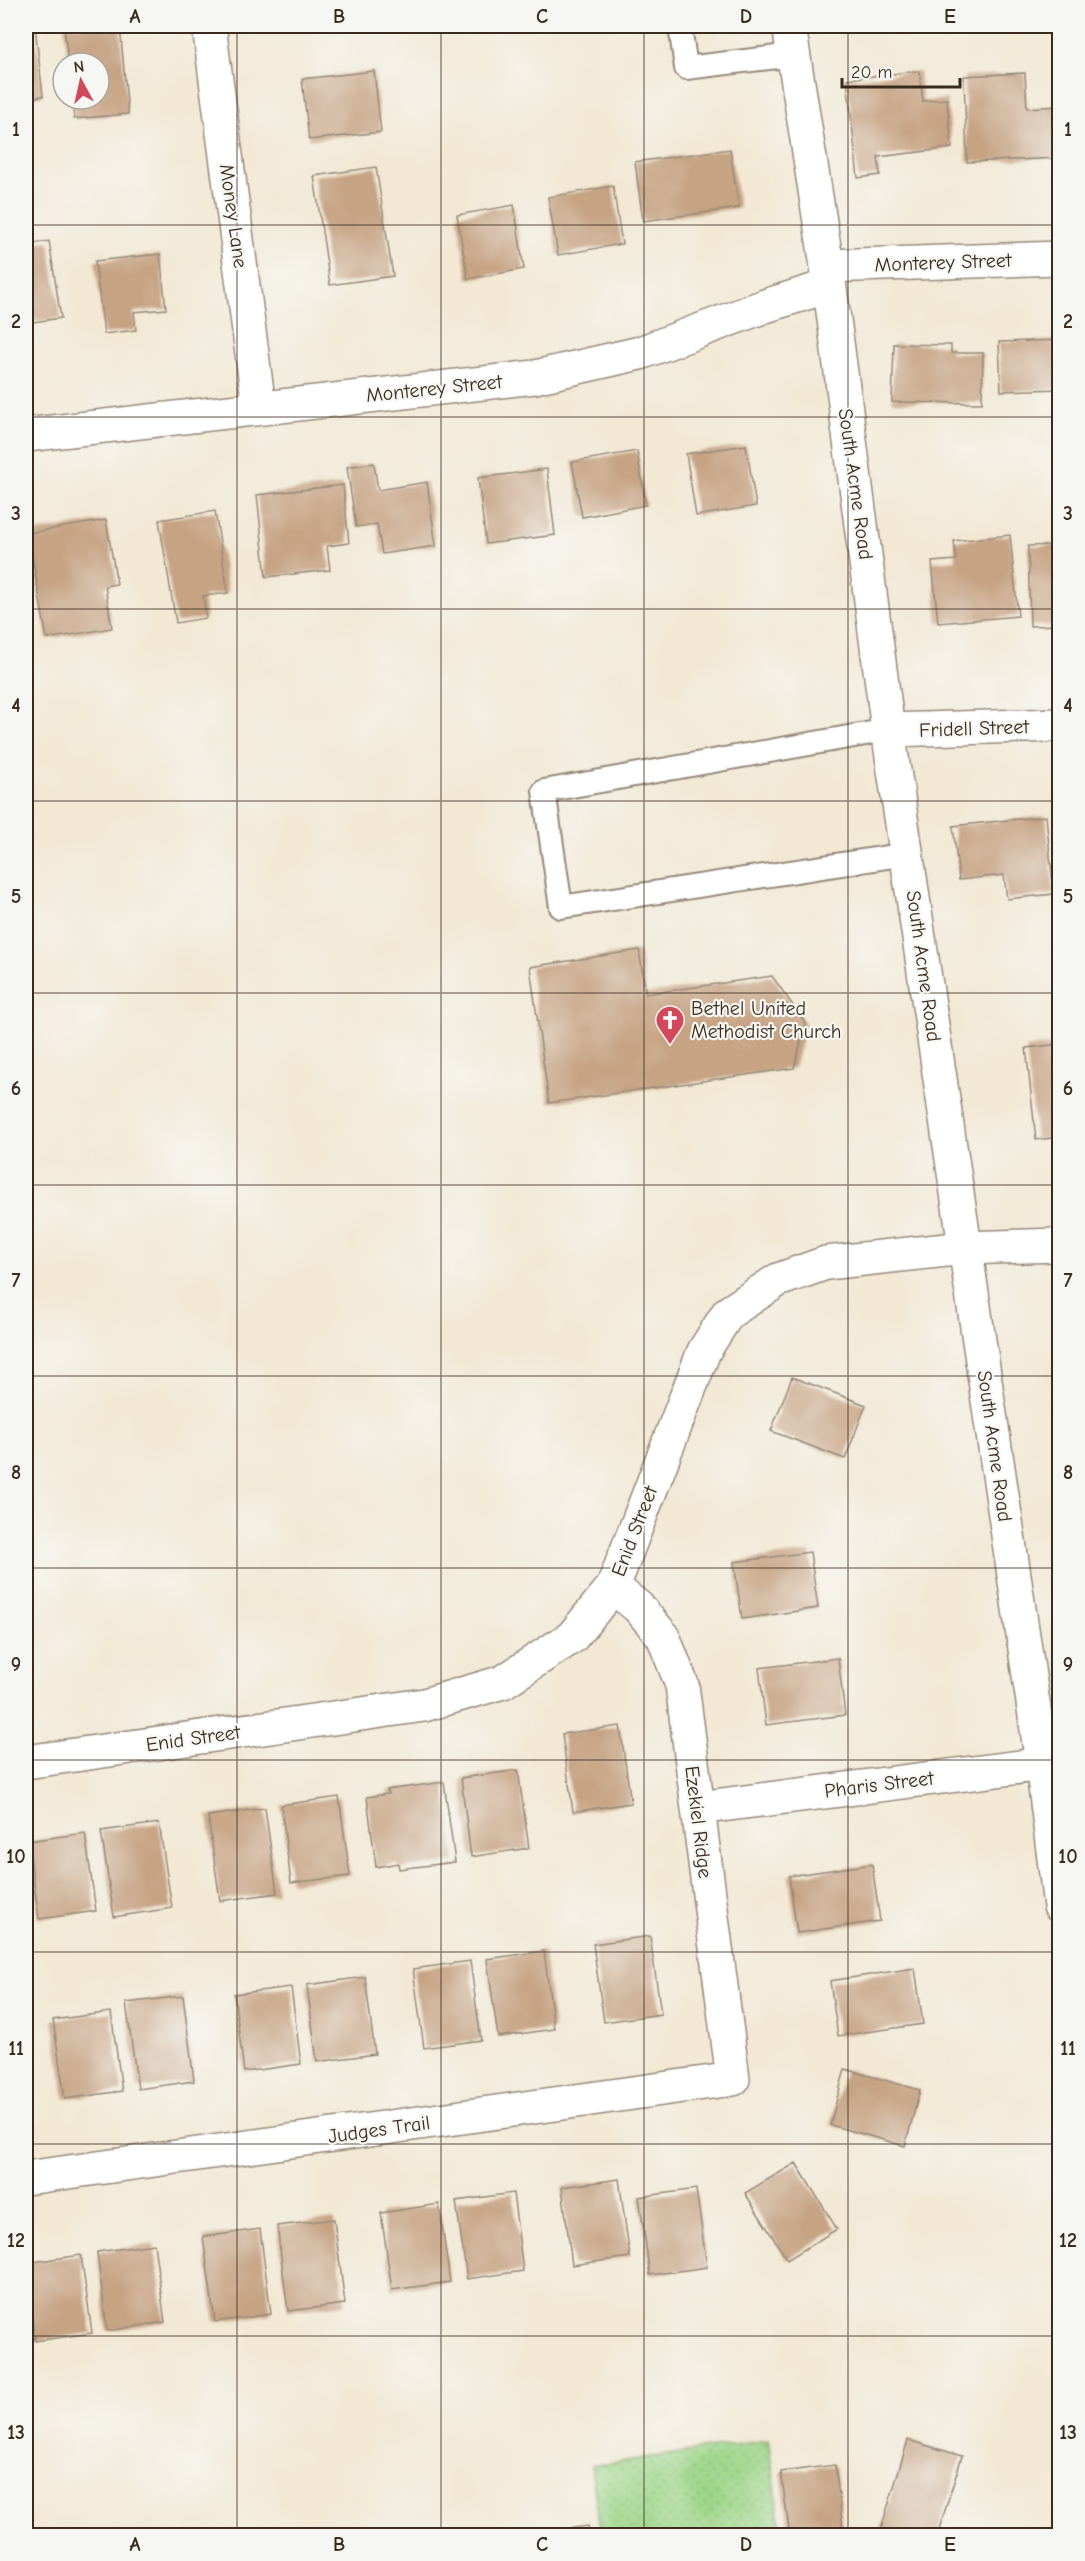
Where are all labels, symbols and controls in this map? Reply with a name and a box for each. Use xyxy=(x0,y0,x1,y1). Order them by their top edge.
text: A xyxy=(129,5,141,28)
text: B xyxy=(333,5,345,28)
text: C xyxy=(536,5,548,28)
text: D xyxy=(740,5,752,28)
text: E xyxy=(944,5,956,28)
north arrow xyxy=(51,51,111,111)
scale bar xyxy=(842,51,960,89)
text: N xyxy=(73,57,85,77)
text: 20 m xyxy=(851,62,892,83)
text: 1 xyxy=(12,118,20,141)
text: 1 xyxy=(1064,118,1072,141)
street label: Money Lane xyxy=(215,162,252,270)
street label: Monterey Street xyxy=(874,249,1013,276)
text: 2 xyxy=(11,310,21,333)
text: 2 xyxy=(1063,310,1073,333)
street label: Monterey Street xyxy=(365,370,505,407)
street label: South Acme Road xyxy=(833,407,878,561)
text: 3 xyxy=(11,502,21,525)
text: 3 xyxy=(1063,502,1073,525)
text: 4 xyxy=(11,694,21,717)
text: 4 xyxy=(1063,694,1073,717)
street label: Fridell Street xyxy=(919,715,1031,742)
text: 5 xyxy=(11,885,21,908)
text: 5 xyxy=(1063,885,1073,908)
street label: South Acme Road xyxy=(901,889,946,1043)
place label: Bethel United Methodist Church xyxy=(691,997,842,1043)
church icon: Bethel United Methodist Church xyxy=(654,1004,686,1046)
text: 6 xyxy=(11,1077,21,1100)
text: 6 xyxy=(1063,1077,1073,1100)
text: 7 xyxy=(12,1269,21,1292)
text: 7 xyxy=(1064,1269,1073,1292)
street label: South Acme Road xyxy=(972,1369,1017,1523)
text: 8 xyxy=(11,1461,21,1484)
text: 8 xyxy=(1063,1461,1073,1484)
street label: Enid Street xyxy=(607,1482,663,1580)
text: 9 xyxy=(11,1653,21,1676)
text: 9 xyxy=(1063,1653,1073,1676)
street label: Enid Street xyxy=(144,1720,243,1756)
street label: Ezekiel Ridge xyxy=(680,1764,717,1880)
street label: Pharis Street xyxy=(823,1766,936,1803)
text: 10 xyxy=(6,1845,26,1868)
text: 10 xyxy=(1058,1845,1078,1868)
text: 11 xyxy=(8,2037,24,2060)
text: 11 xyxy=(1060,2037,1076,2060)
street label: Judges Trail xyxy=(327,2111,432,2148)
text: 12 xyxy=(7,2229,25,2252)
text: 12 xyxy=(1059,2229,1077,2252)
text: 13 xyxy=(7,2421,25,2444)
text: 13 xyxy=(1059,2421,1077,2444)
text: A xyxy=(129,2533,141,2556)
text: B xyxy=(333,2533,345,2556)
text: C xyxy=(536,2533,548,2556)
text: D xyxy=(740,2533,752,2556)
text: E xyxy=(944,2533,956,2556)

